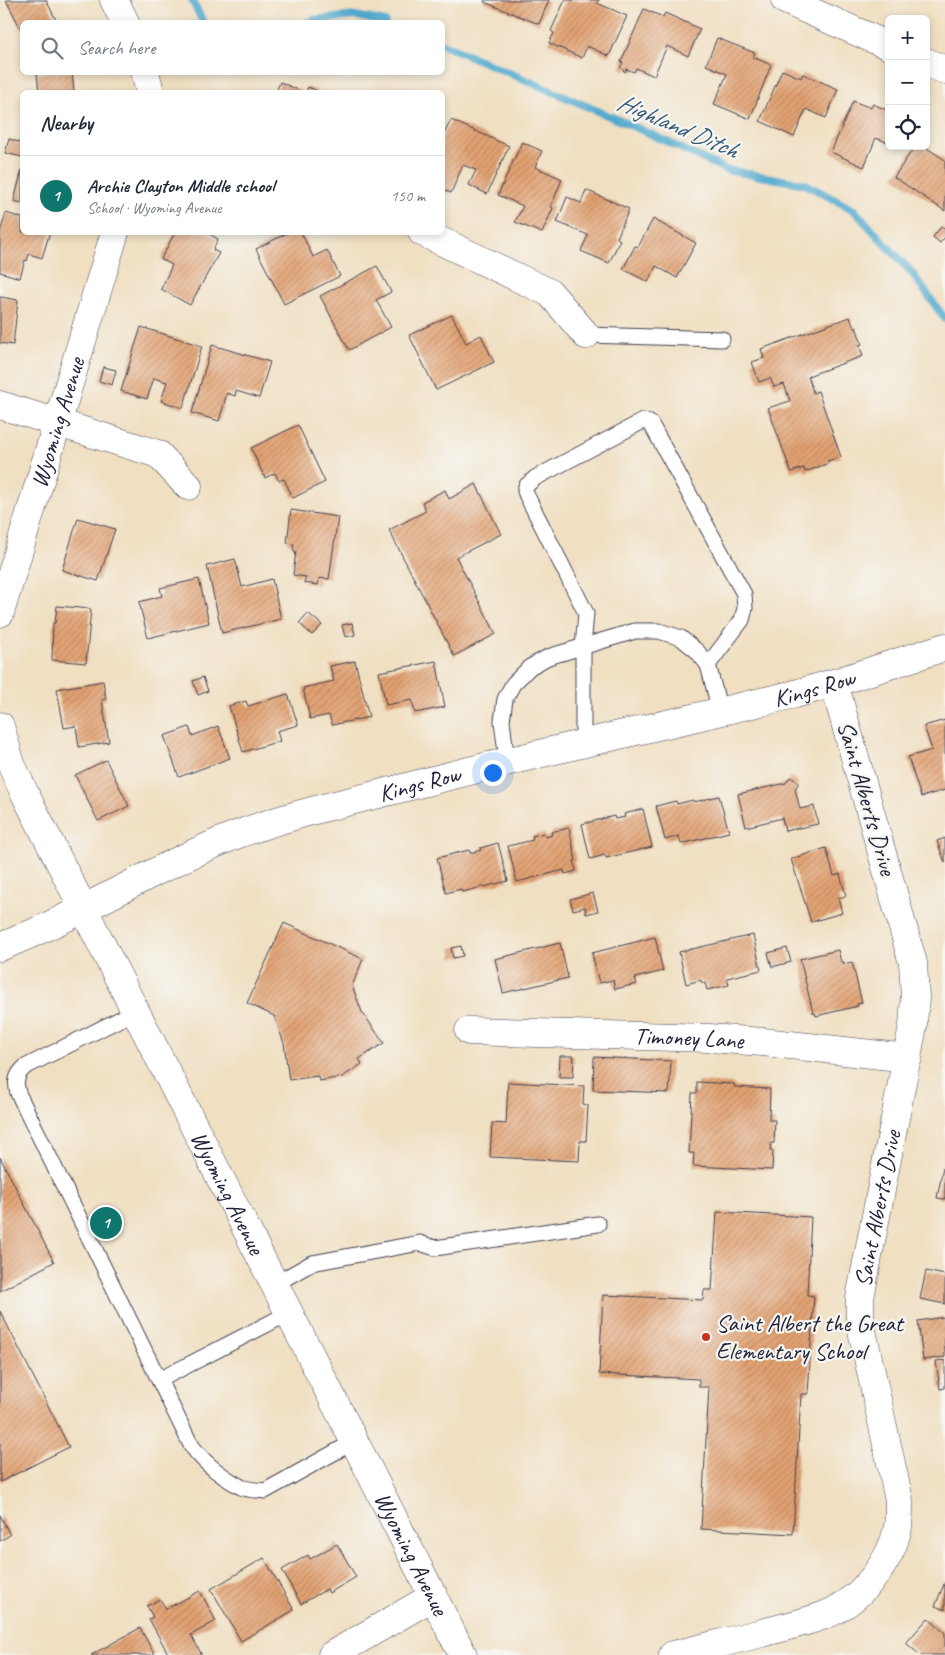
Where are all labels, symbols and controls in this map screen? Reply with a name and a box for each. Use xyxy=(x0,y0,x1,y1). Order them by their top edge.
map controls xyxy=(885,15,930,150)
button: + xyxy=(885,15,930,60)
search box xyxy=(20,20,445,75)
icon: search xyxy=(38,34,66,62)
text: Search here xyxy=(78,36,155,60)
button: − xyxy=(885,60,930,105)
water label: Highland Ditch xyxy=(612,86,744,166)
button: locate xyxy=(885,105,930,150)
text: Nearby xyxy=(40,110,93,136)
text: Archie Clayton Middle school xyxy=(87,174,274,198)
text: 1 xyxy=(52,186,60,206)
text: 150 m xyxy=(391,186,425,206)
text: School · Wyoming Avenue xyxy=(87,198,221,218)
street label: Wyoming Avenue xyxy=(24,352,92,491)
street label: Kings Row xyxy=(771,662,860,714)
street label: Saint Alberts Drive xyxy=(831,718,904,880)
street label: Kings Row xyxy=(376,758,465,808)
your location xyxy=(480,760,506,786)
street label: Timoney Lane xyxy=(634,1021,747,1056)
street label: Wyoming Avenue xyxy=(184,1126,273,1261)
street label: Saint Alberts Drive xyxy=(848,1126,908,1289)
pin: 1 xyxy=(90,1204,122,1242)
place label: Saint Albert the Great Elementary School xyxy=(716,1308,905,1366)
marker: Saint Albert the Great Elementary School xyxy=(700,1331,712,1343)
street label: Wyoming Avenue xyxy=(368,1487,456,1622)

